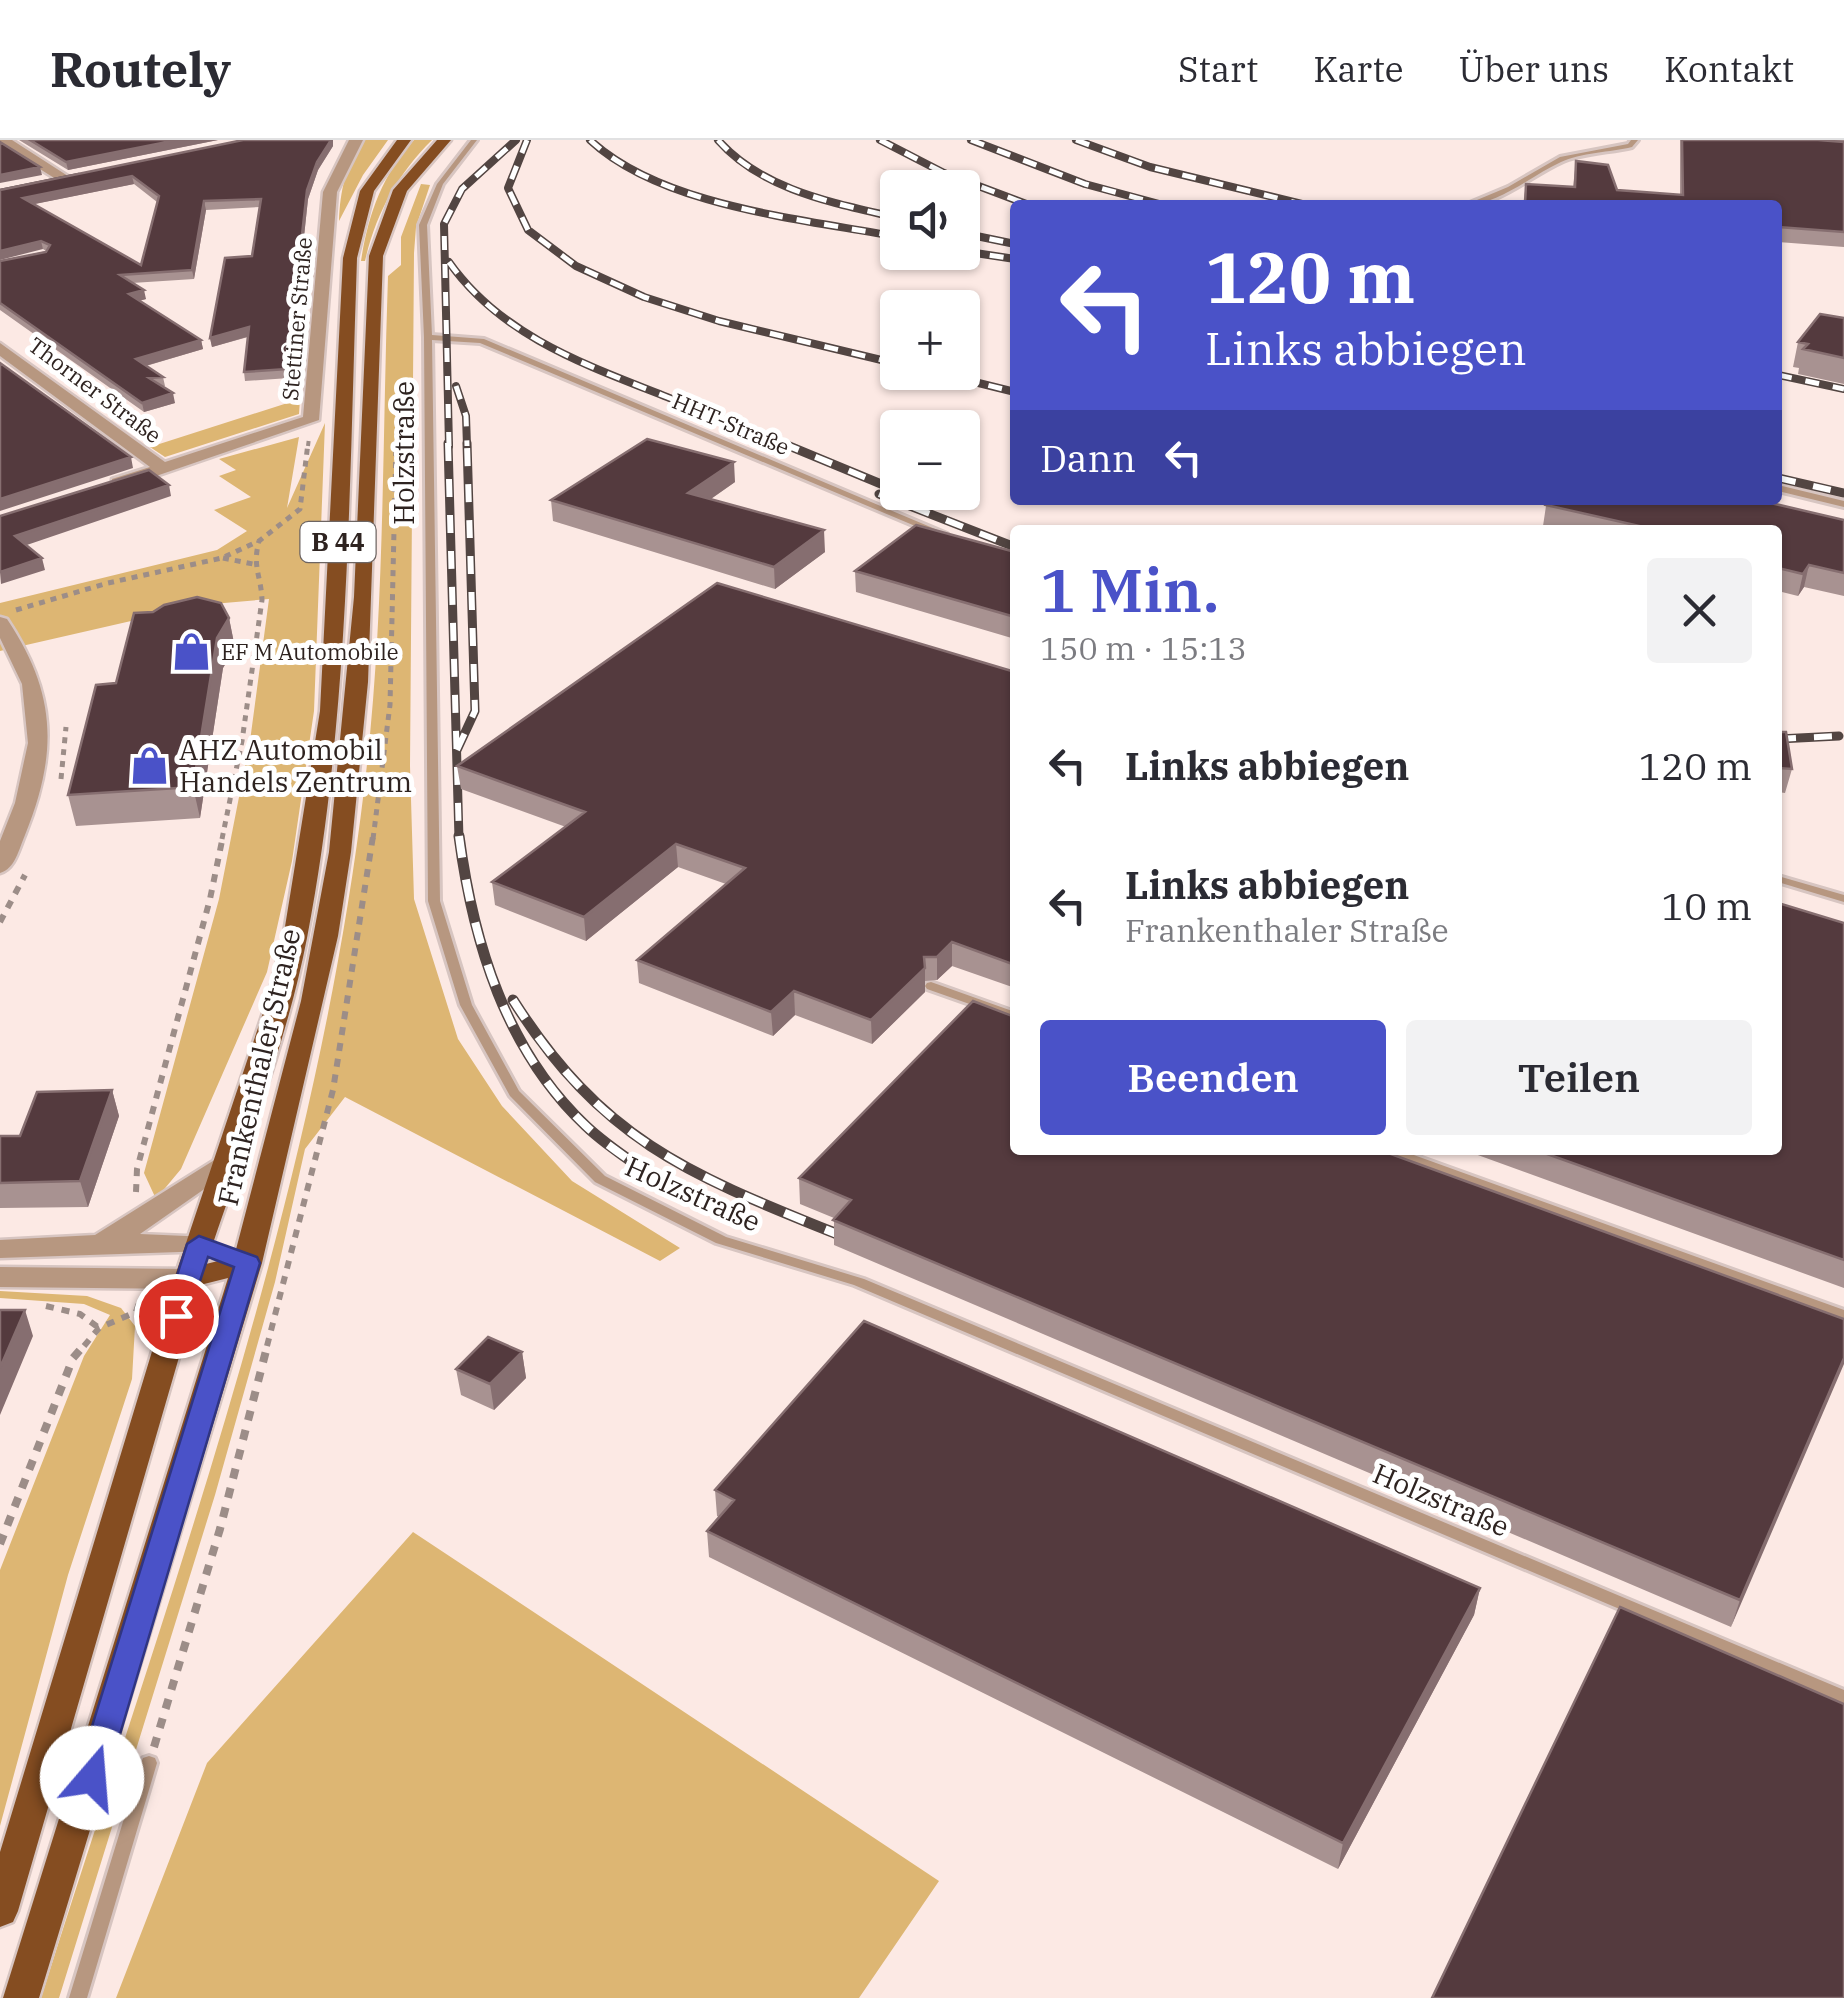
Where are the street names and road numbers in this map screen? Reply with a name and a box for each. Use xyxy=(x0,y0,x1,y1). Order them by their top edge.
street label: Stettiner Straße xyxy=(275,236,318,402)
street label: Thorner Straße xyxy=(23,330,168,449)
street label: Holzstraße xyxy=(385,381,422,525)
street label: HHT-Straße xyxy=(668,386,794,461)
road number: B 44 xyxy=(300,522,376,562)
street label: Frankenthaler Straße xyxy=(209,925,308,1209)
street label: Holzstraße xyxy=(620,1147,767,1240)
street label: Holzstraße xyxy=(1368,1454,1515,1545)

